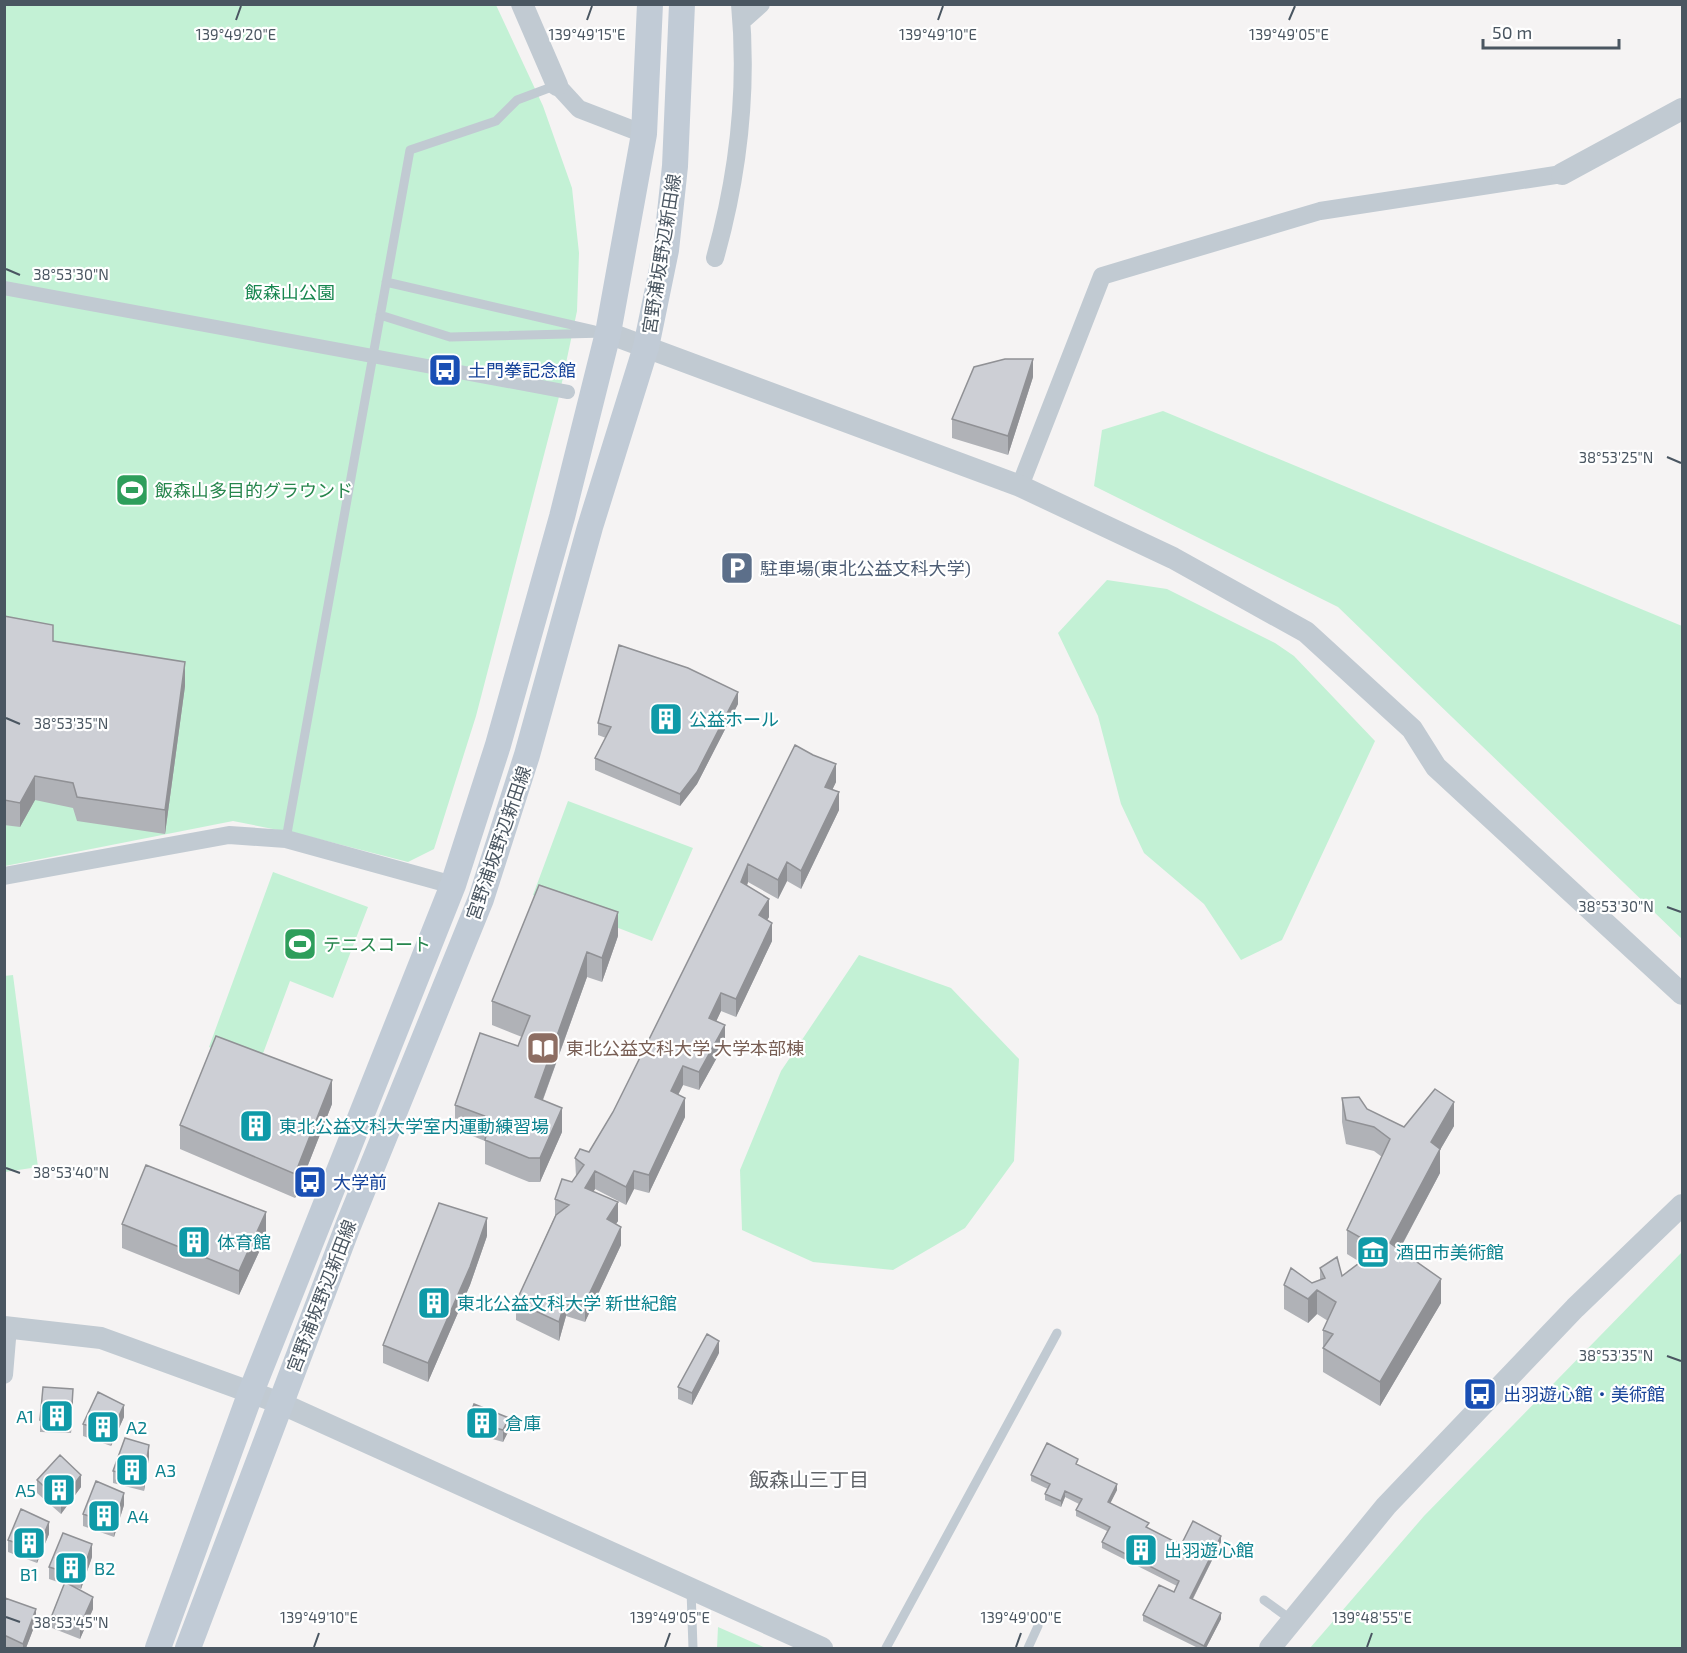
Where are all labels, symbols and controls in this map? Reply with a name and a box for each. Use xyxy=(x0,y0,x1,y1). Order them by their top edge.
scale bar xyxy=(1483,12,1620,50)
text: 50 m xyxy=(1492,21,1532,43)
text: 139°49'20"E xyxy=(196,25,276,43)
text: 139°49'15"E xyxy=(549,25,625,43)
text: 139°49'10"E xyxy=(899,25,977,43)
text: 139°49'05"E xyxy=(1249,25,1329,43)
street label: 宮野浦坂野辺新田線 xyxy=(637,172,685,336)
text: 38°53'30"N xyxy=(33,265,109,283)
park label: 飯森山公園 xyxy=(245,281,335,303)
bus stop icon: 土門拳記念館 xyxy=(427,352,463,388)
place label: 土門拳記念館 xyxy=(468,359,576,381)
text: 38°53'25"N xyxy=(1579,448,1653,466)
sports icon: 飯森山多目的グラウンド xyxy=(114,472,150,508)
place label: 飯森山多目的グラウンド xyxy=(155,479,353,501)
parking icon: 駐車場(東北公益文科大学) xyxy=(719,550,755,586)
place label: 駐車場(東北公益文科大学) xyxy=(760,557,971,579)
building icon: 公益ホール xyxy=(648,701,684,737)
place label: 公益ホール xyxy=(689,708,779,730)
text: 38°53'35"N xyxy=(34,714,108,732)
street label: 宮野浦坂野辺新田線 xyxy=(461,763,535,923)
text: 38°53'30"N xyxy=(1578,897,1654,915)
sports icon: テニスコート xyxy=(282,926,318,962)
place label: テニスコート xyxy=(323,933,431,955)
library icon: 東北公益文科大学 大学本部棟 xyxy=(525,1030,561,1066)
place label: 東北公益文科大学 大学本部棟 xyxy=(566,1037,804,1059)
building icon: 東北公益文科大学室内運動練習場 xyxy=(238,1108,274,1144)
place label: 東北公益文科大学室内運動練習場 xyxy=(279,1115,549,1137)
text: 38°53'40"N xyxy=(33,1163,109,1181)
bus stop icon: 大学前 xyxy=(292,1164,328,1200)
place label: 大学前 xyxy=(333,1171,387,1193)
street label: 宮野浦坂野辺新田線 xyxy=(282,1216,360,1376)
building icon: 体育館 xyxy=(176,1224,212,1260)
place label: 体育館 xyxy=(217,1231,271,1253)
museum icon: 酒田市美術館 xyxy=(1355,1234,1391,1270)
place label: 酒田市美術館 xyxy=(1396,1241,1504,1263)
building icon: 東北公益文科大学 新世紀館 xyxy=(416,1285,452,1321)
place label: 東北公益文科大学 新世紀館 xyxy=(457,1292,677,1314)
text: 38°53'35"N xyxy=(1579,1346,1653,1364)
bus stop icon: 出羽遊心館・美術館 xyxy=(1462,1376,1498,1412)
place label: 出羽遊心館・美術館 xyxy=(1503,1383,1665,1405)
building icon: A1 xyxy=(39,1398,75,1434)
place label: A1 xyxy=(16,1405,34,1427)
building icon: 倉庫 xyxy=(464,1405,500,1441)
building icon: A2 xyxy=(85,1409,121,1445)
place label: 倉庫 xyxy=(505,1412,541,1434)
place label: A2 xyxy=(126,1416,147,1438)
building icon: A3 xyxy=(114,1452,150,1488)
place label: A3 xyxy=(155,1459,176,1481)
district label: 飯森山三丁目 xyxy=(749,1467,869,1491)
building icon: A5 xyxy=(41,1472,77,1508)
place label: A5 xyxy=(15,1479,36,1501)
building icon: A4 xyxy=(86,1498,122,1534)
place label: A4 xyxy=(127,1505,149,1527)
building icon: B1 xyxy=(11,1525,47,1561)
building icon: 出羽遊心館 xyxy=(1123,1532,1159,1568)
place label: 出羽遊心館 xyxy=(1164,1539,1254,1561)
building icon: B2 xyxy=(53,1550,89,1586)
place label: B2 xyxy=(94,1557,115,1579)
place label: B1 xyxy=(20,1563,38,1585)
text: 139°49'10"E xyxy=(280,1608,358,1626)
text: 139°49'05"E xyxy=(630,1608,710,1626)
text: 139°49'00"E xyxy=(980,1608,1062,1626)
text: 139°48'55"E xyxy=(1332,1608,1412,1626)
text: 38°53'45"N xyxy=(33,1613,109,1631)

